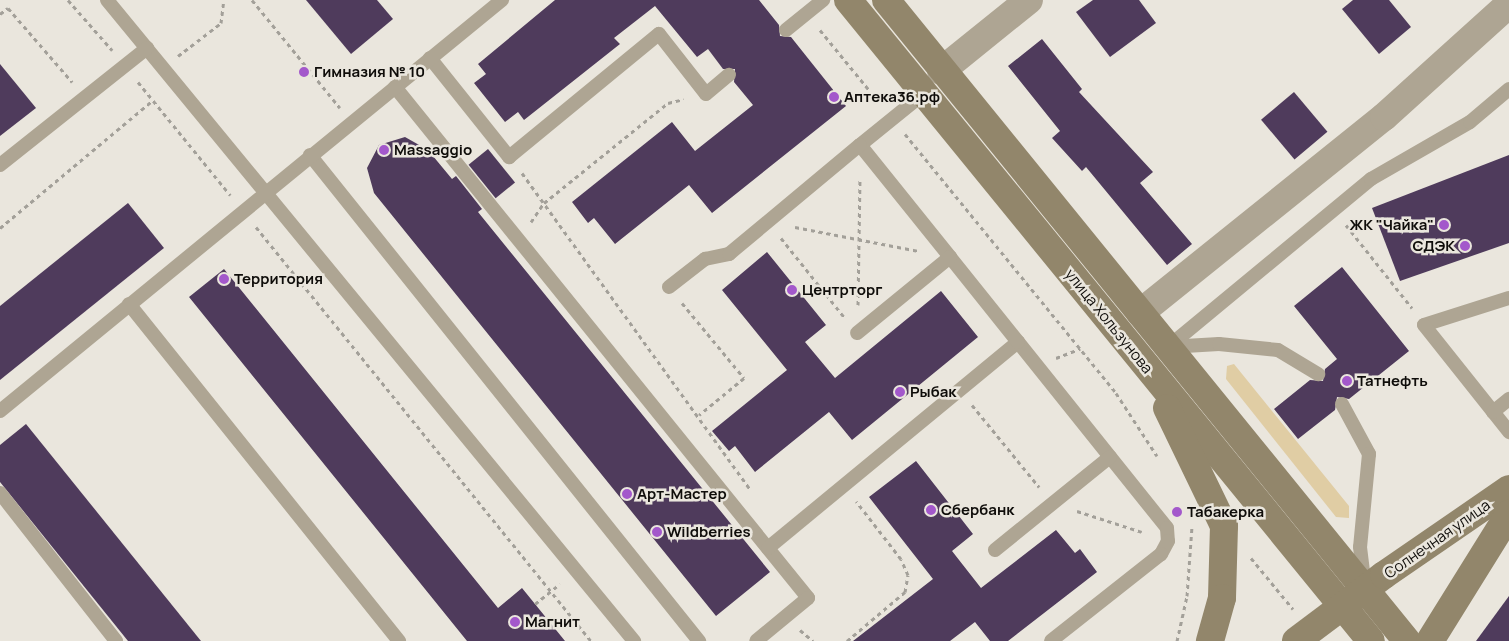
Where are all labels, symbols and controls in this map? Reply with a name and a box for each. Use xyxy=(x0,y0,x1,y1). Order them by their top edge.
place label: Гимназия № 10 xyxy=(314,63,425,81)
marker: Гимназия № 10 xyxy=(298,66,310,78)
place label: Аптека36.рф xyxy=(844,88,940,106)
marker: Аптека36.рф xyxy=(828,91,840,103)
place label: Massaggio xyxy=(394,141,472,159)
marker: Massaggio xyxy=(378,144,390,156)
place label: ЖК "Чайка" xyxy=(1349,216,1434,234)
marker: ЖК "Чайка" xyxy=(1438,219,1450,231)
place label: СДЭК xyxy=(1412,237,1455,255)
marker: СДЭК xyxy=(1459,240,1471,252)
street label: улица Хользунова xyxy=(1061,265,1157,377)
place label: Территория xyxy=(234,270,323,288)
marker: Территория xyxy=(218,273,230,285)
place label: Центрторг xyxy=(802,281,882,299)
marker: Центрторг xyxy=(786,284,798,296)
place label: Татнефть xyxy=(1357,372,1428,390)
marker: Татнефть xyxy=(1341,375,1353,387)
place label: Рыбак xyxy=(910,383,956,401)
marker: Рыбак xyxy=(894,386,906,398)
place label: Арт-Мастер xyxy=(637,485,727,503)
marker: Арт-Мастер xyxy=(621,488,633,500)
street label: Солнечная улица xyxy=(1381,496,1493,582)
place label: Сбербанк xyxy=(941,501,1014,519)
place label: Табакерка xyxy=(1187,503,1264,521)
marker: Сбербанк xyxy=(925,504,937,516)
marker: Табакерка xyxy=(1171,506,1183,518)
place label: Wildberries xyxy=(667,523,751,541)
marker: Wildberries xyxy=(651,526,663,538)
place label: Магнит xyxy=(525,613,580,631)
marker: Магнит xyxy=(509,616,521,628)

